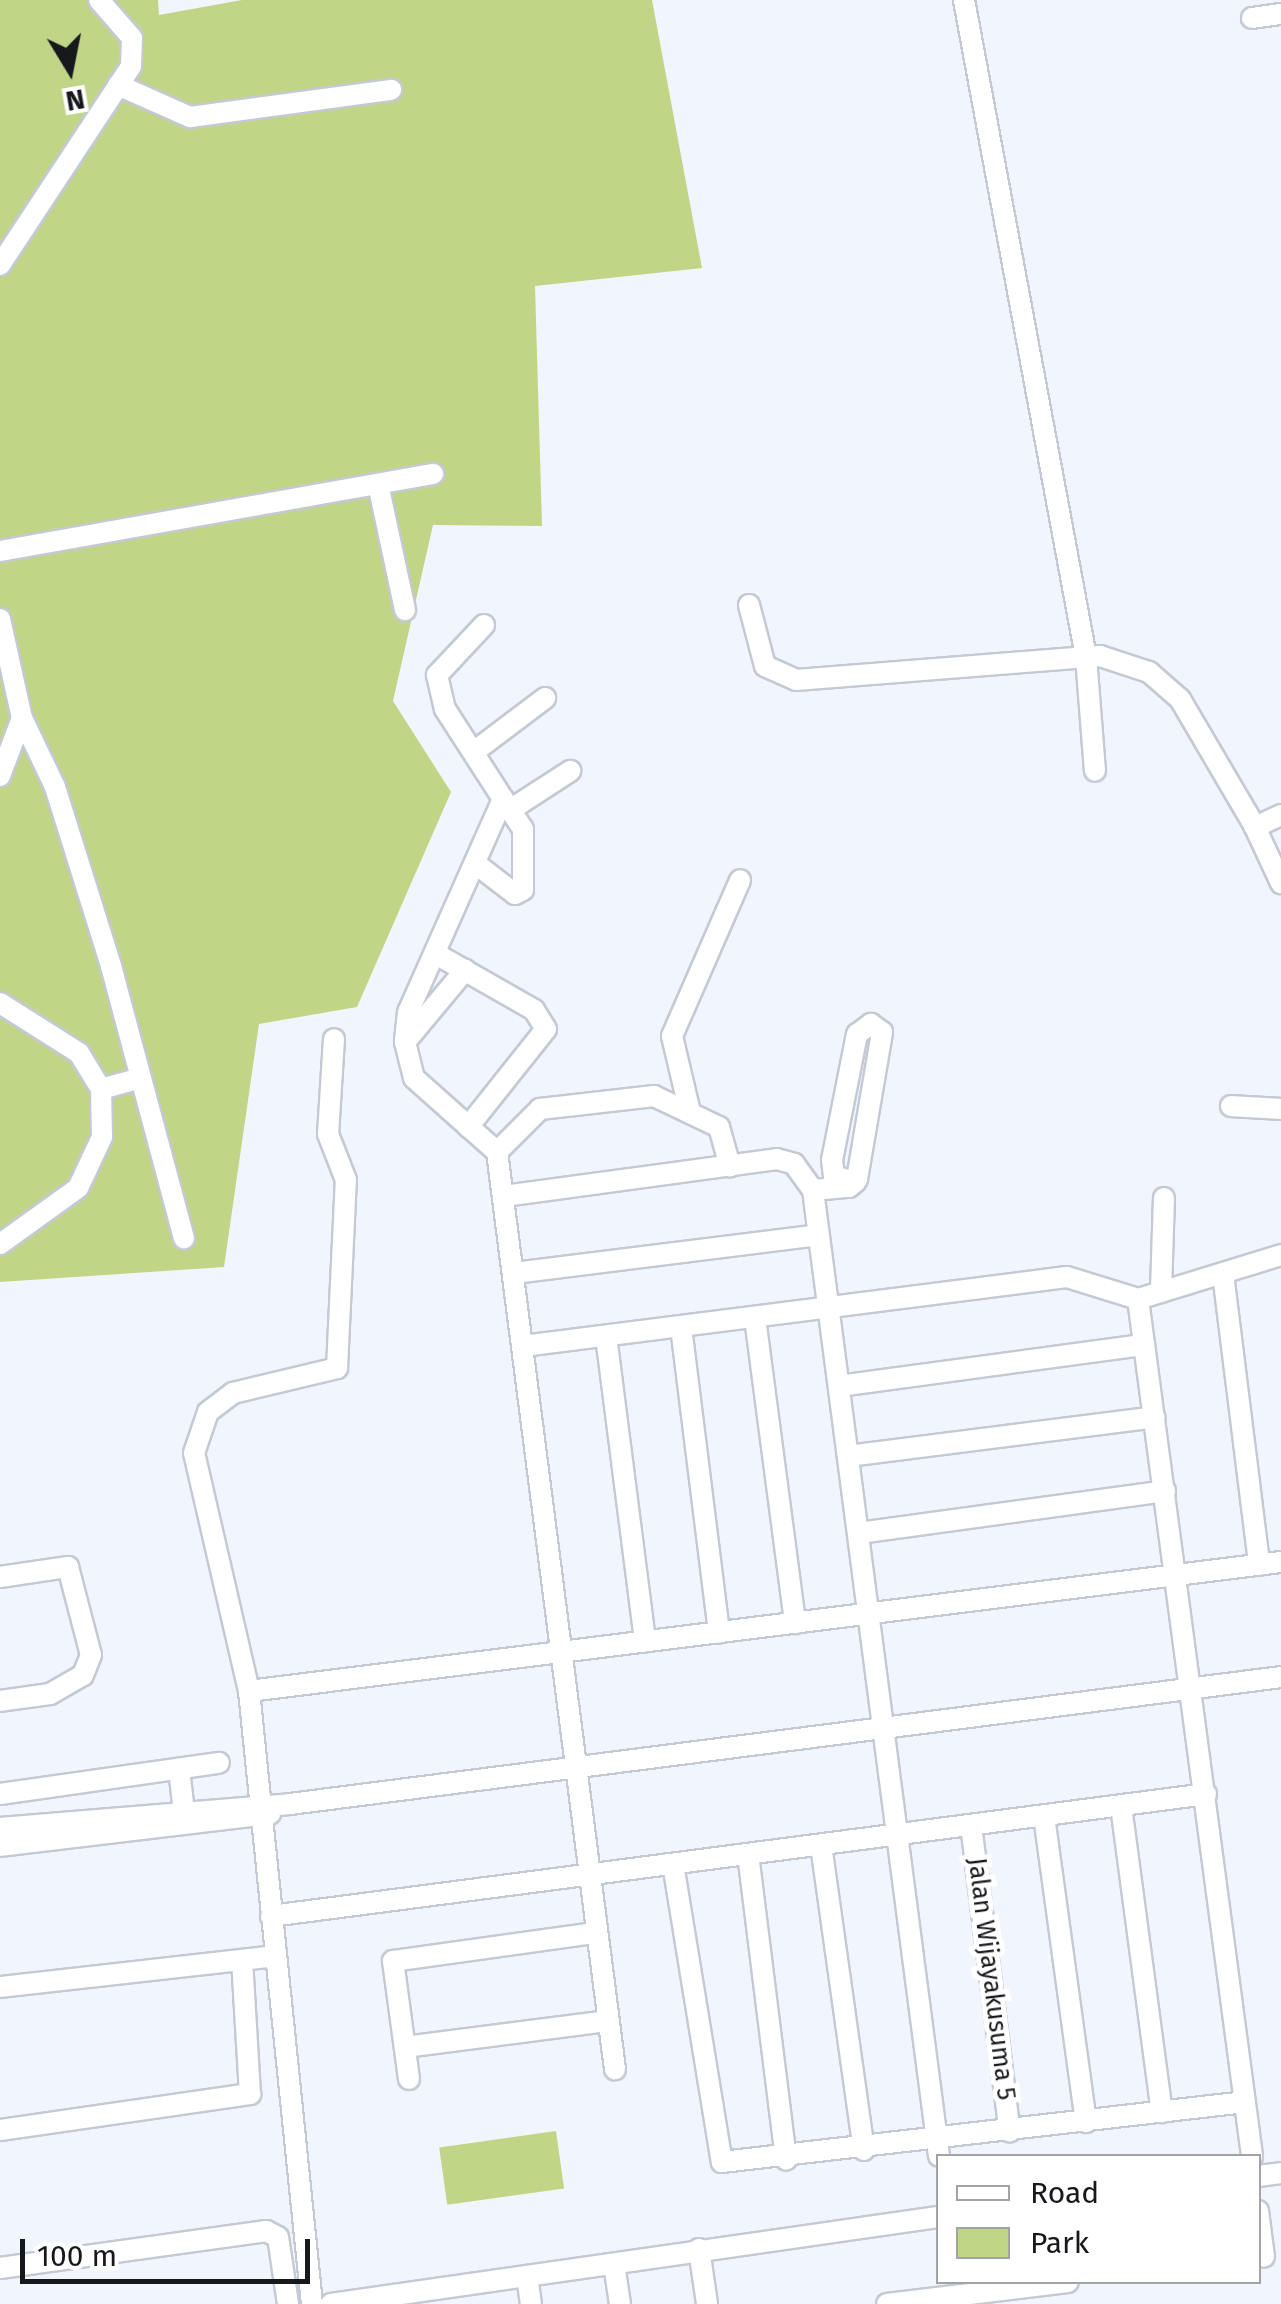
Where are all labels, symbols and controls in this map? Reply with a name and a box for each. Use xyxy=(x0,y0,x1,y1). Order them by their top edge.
north arrow xyxy=(20,20,120,120)
text: N xyxy=(63,82,87,118)
street label: Jalan Wijayakusuma 5 xyxy=(961,1856,1021,2102)
legend xyxy=(936,2154,1261,2284)
text: Road xyxy=(1030,2175,1099,2211)
scale bar xyxy=(25,2219,315,2281)
text: Park xyxy=(1030,2225,1089,2261)
text: 100 m xyxy=(37,2238,117,2274)

